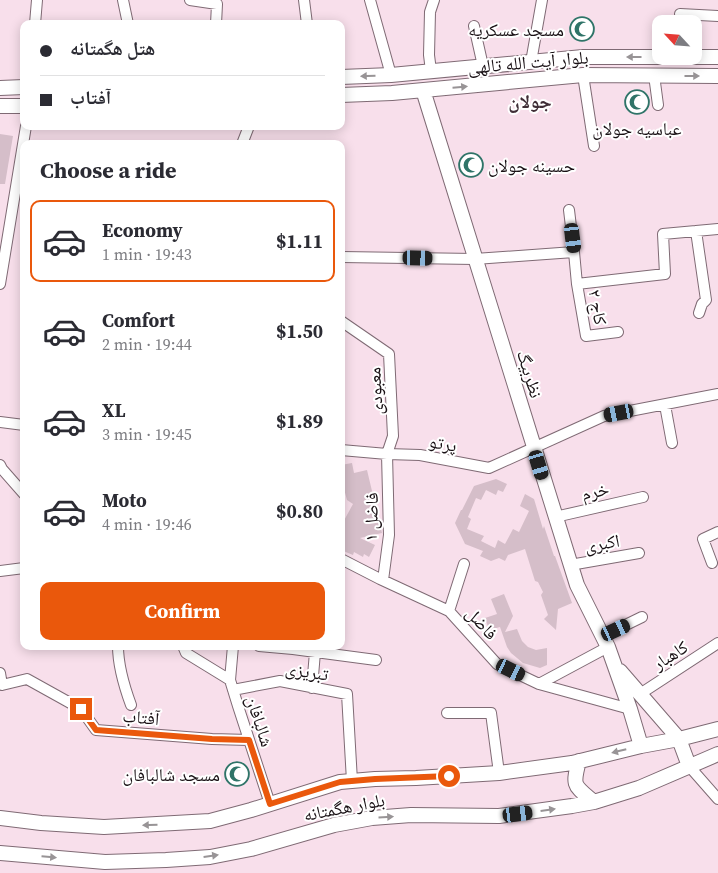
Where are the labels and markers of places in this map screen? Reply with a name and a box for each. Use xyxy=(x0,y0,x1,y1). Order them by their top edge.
mosque icon: مسجد عسکریه xyxy=(569,16,595,42)
place label: مسجد عسکریه xyxy=(468,17,564,42)
mosque icon: عباسیه جولان xyxy=(624,89,650,115)
place label: عباسیه جولان xyxy=(592,116,682,141)
mosque icon: حسینه جولان xyxy=(458,152,484,178)
place label: حسینه جولان xyxy=(488,153,575,178)
mosque icon: مسجد شالبافان xyxy=(224,761,250,787)
place label: مسجد شالبافان xyxy=(122,762,220,787)

